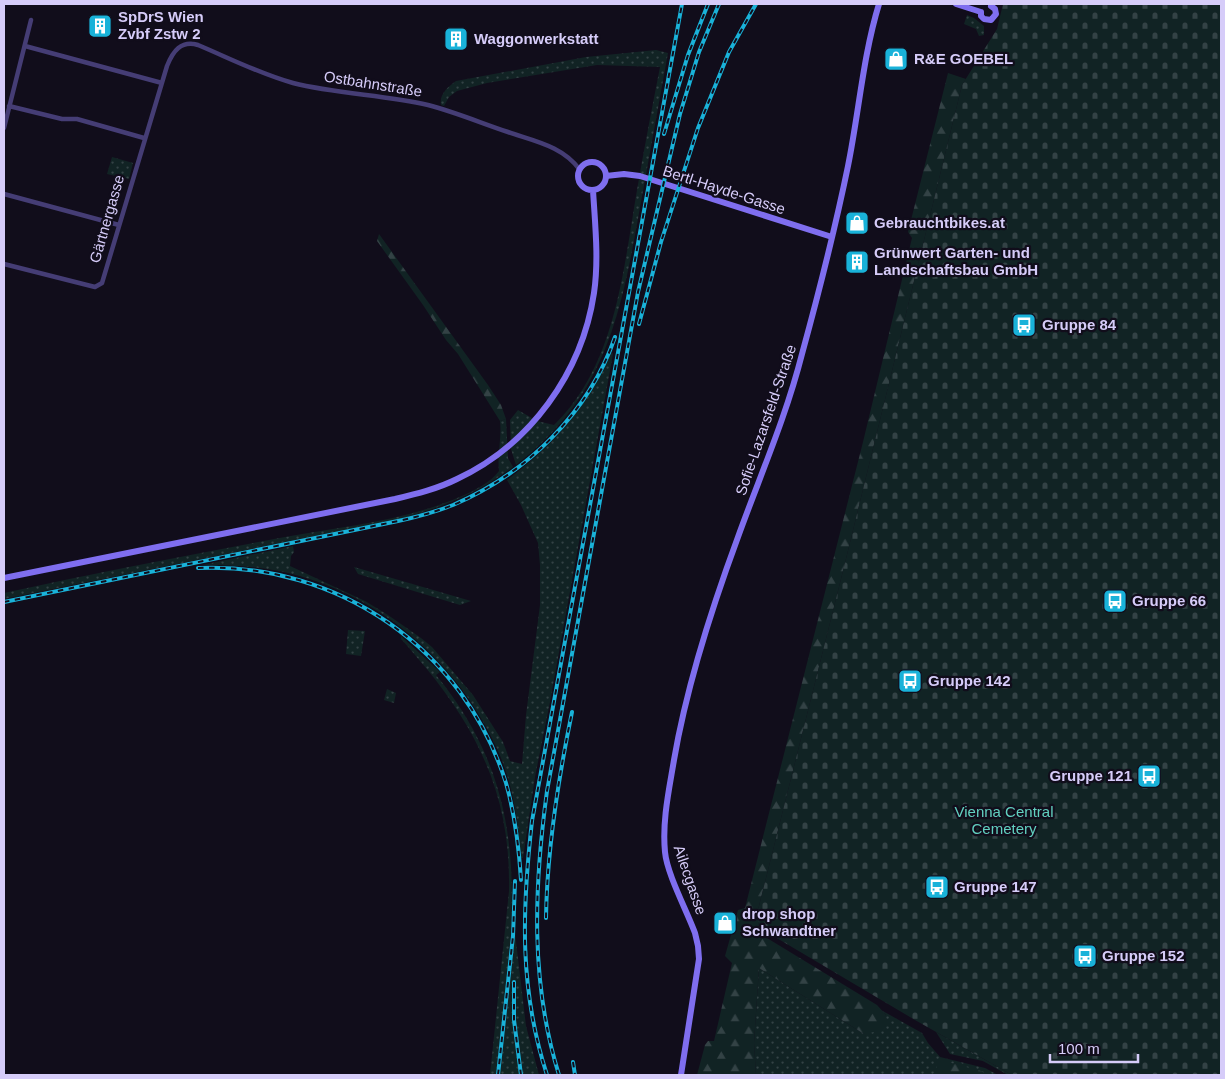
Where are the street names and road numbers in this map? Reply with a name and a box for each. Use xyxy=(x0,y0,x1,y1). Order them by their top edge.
street label: Ostbahnstraße xyxy=(323,67,423,100)
street label: Bertl-Hayde-Gasse xyxy=(661,162,787,217)
street label: Gärtnergasse xyxy=(86,173,127,265)
street label: Sofie-Lazarsfeld-Straße xyxy=(732,342,799,497)
street label: Ailecgasse xyxy=(671,843,710,917)

